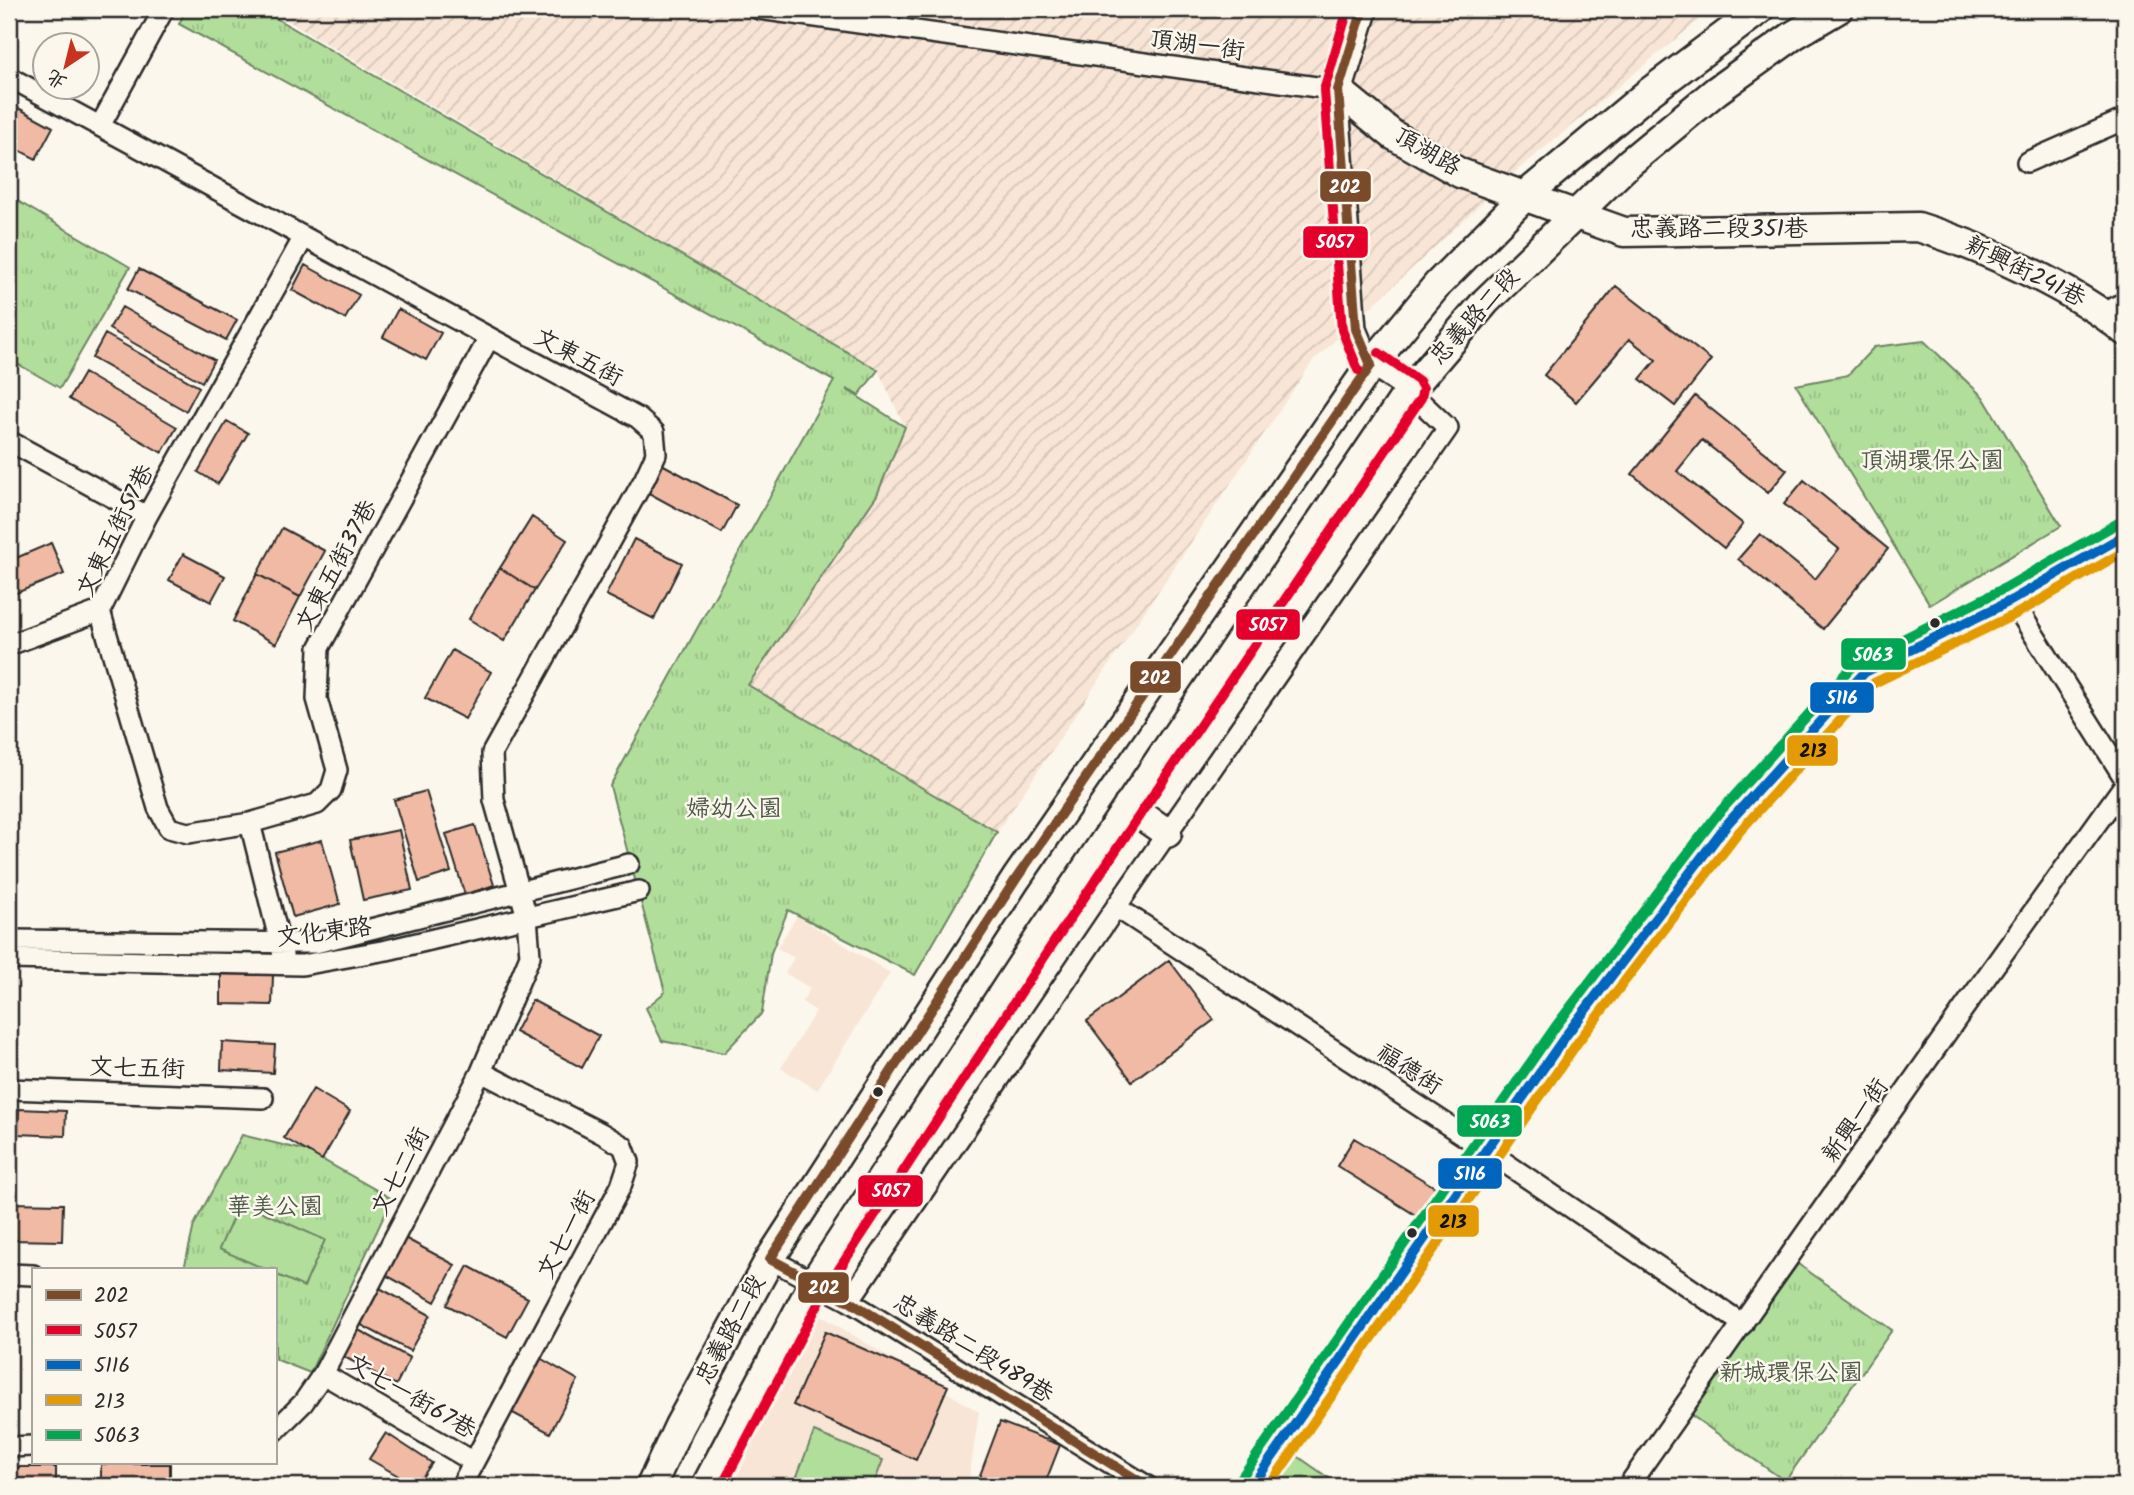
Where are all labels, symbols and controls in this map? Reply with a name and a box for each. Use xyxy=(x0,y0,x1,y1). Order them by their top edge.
street label: 頂湖一街 xyxy=(1147,20,1247,72)
north arrow xyxy=(32,32,102,102)
text: 北 xyxy=(41,61,74,96)
street label: 頂湖路 xyxy=(1386,117,1468,187)
line badge: 202 xyxy=(1319,170,1372,203)
text: 202 xyxy=(1329,173,1361,203)
street label: 忠義路二段351巷 xyxy=(1630,210,1808,249)
line badge: 5057 xyxy=(1302,225,1369,259)
street label: 新興街241巷 xyxy=(1958,226,2092,318)
text: 5057 xyxy=(1315,228,1355,258)
street label: 忠義路二段 xyxy=(1420,259,1530,375)
street label: 文東五街 xyxy=(526,318,630,398)
park label: 頂湖環保公園 xyxy=(1860,442,2004,481)
street label: 文東五街57巷 xyxy=(67,458,165,604)
street label: 文東五街37巷 xyxy=(286,493,388,639)
line badge: 5057 xyxy=(1235,608,1301,641)
text: 5057 xyxy=(1248,611,1288,641)
unlabelled marker xyxy=(1928,616,1942,630)
line badge: 5063 xyxy=(1840,637,1907,671)
text: 5063 xyxy=(1852,641,1893,671)
line badge: 202 xyxy=(1129,660,1182,694)
text: 202 xyxy=(1139,664,1171,694)
line badge: 5116 xyxy=(1809,681,1875,714)
text: 5116 xyxy=(1825,684,1858,714)
line badge: 213 xyxy=(1786,734,1839,767)
text: 213 xyxy=(1799,737,1827,767)
park label: 婦幼公園 xyxy=(686,790,782,829)
street label: 文化東路 xyxy=(274,908,374,958)
street label: 福德街 xyxy=(1368,1034,1450,1106)
street label: 文七五街 xyxy=(88,1048,186,1090)
street label: 新興一街 xyxy=(1812,1070,1900,1172)
unlabelled marker xyxy=(871,1085,885,1099)
line badge: 5063 xyxy=(1456,1104,1523,1138)
text: 5063 xyxy=(1469,1108,1510,1138)
street label: 文七二街 xyxy=(361,1120,441,1224)
line badge: 5116 xyxy=(1437,1157,1503,1190)
text: 5116 xyxy=(1453,1160,1486,1190)
line badge: 5057 xyxy=(857,1174,924,1208)
text: 5057 xyxy=(871,1177,911,1207)
street label: 文七一街 xyxy=(527,1183,607,1287)
park label: 華美公園 xyxy=(227,1188,323,1227)
line badge: 213 xyxy=(1427,1204,1480,1238)
text: 213 xyxy=(1439,1208,1467,1238)
unlabelled marker xyxy=(1405,1226,1419,1240)
legend xyxy=(32,1268,276,1464)
street label: 忠義路二段 xyxy=(686,1268,776,1392)
line badge: 202 xyxy=(797,1271,850,1304)
text: 202 xyxy=(808,1274,840,1304)
text: 202 xyxy=(94,1280,129,1313)
street label: 忠義路二段489巷 xyxy=(885,1284,1061,1414)
text: 5057 xyxy=(94,1316,138,1349)
street label: 文七一街67巷 xyxy=(339,1344,483,1450)
text: 5116 xyxy=(94,1350,130,1383)
park label: 新城環保公園 xyxy=(1719,1354,1863,1393)
text: 213 xyxy=(94,1386,125,1419)
text: 5063 xyxy=(94,1420,139,1453)

